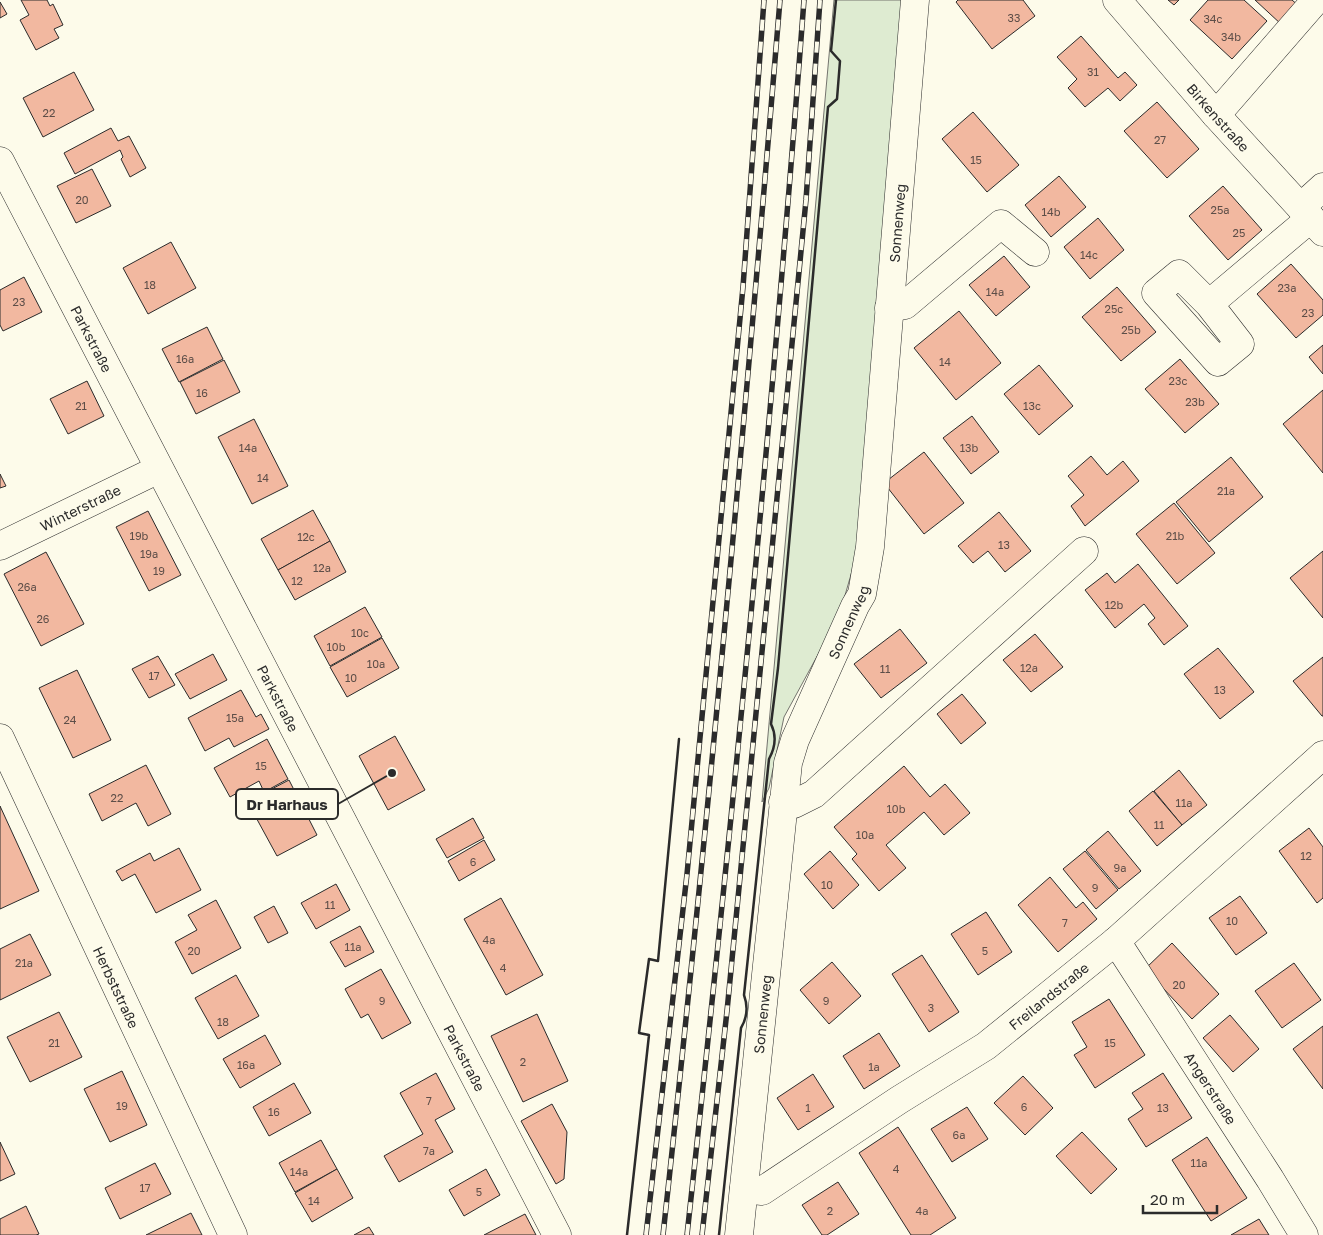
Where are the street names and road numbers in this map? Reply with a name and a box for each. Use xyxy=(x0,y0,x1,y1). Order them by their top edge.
street label: Birkenstraße xyxy=(1184,80,1253,155)
street label: Sonnenweg xyxy=(885,183,908,263)
street label: Parkstraße xyxy=(68,302,116,375)
street label: Winterstraße xyxy=(37,481,123,534)
street label: Sonnenweg xyxy=(824,584,872,661)
street label: Parkstraße xyxy=(254,662,303,734)
street label: Herbststraße xyxy=(90,943,143,1031)
street label: Freilandstraße xyxy=(1005,958,1092,1033)
street label: Sonnenweg xyxy=(749,974,774,1054)
street label: Parkstraße xyxy=(441,1021,489,1094)
street label: Angerstraße xyxy=(1181,1049,1241,1127)

